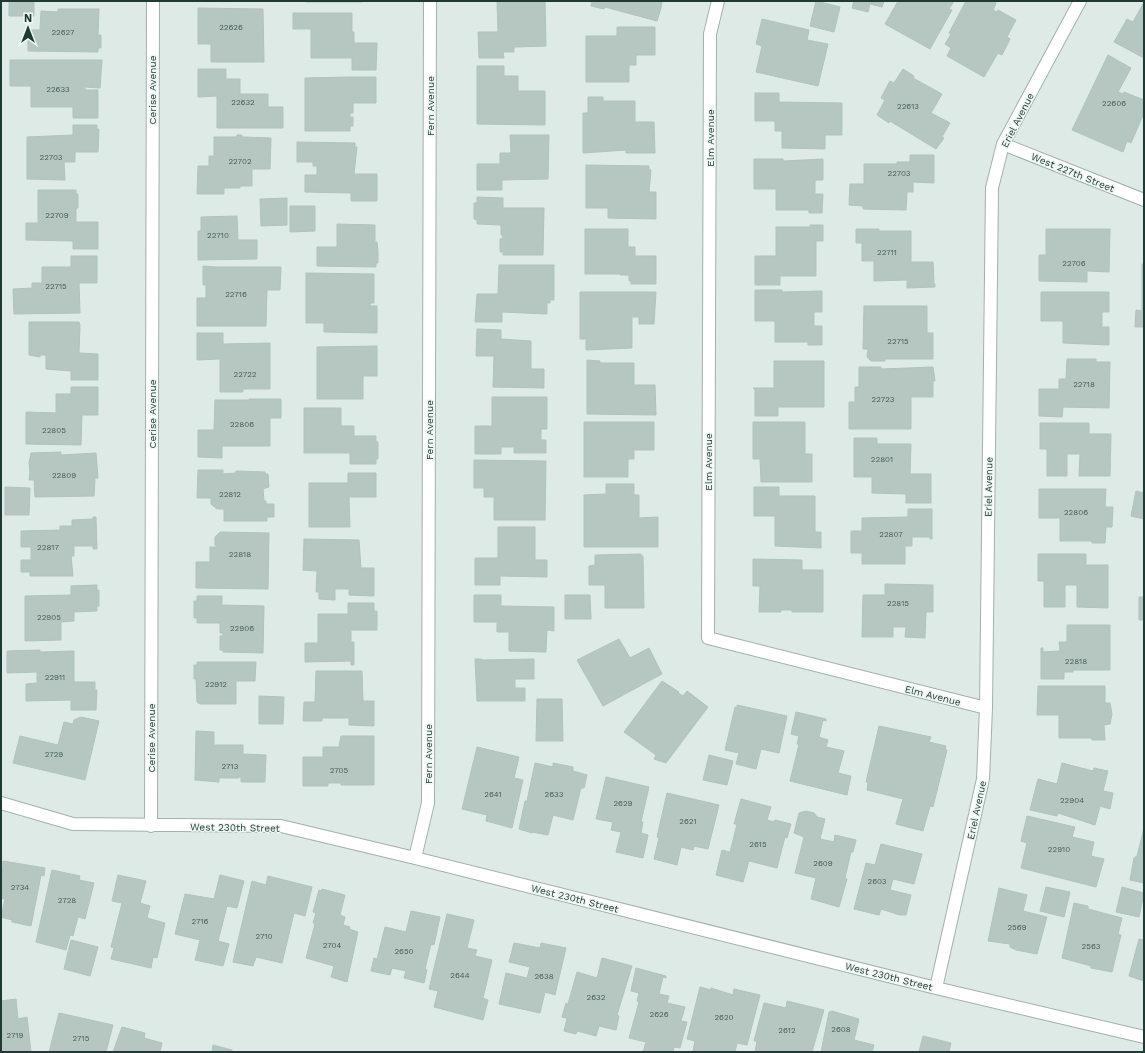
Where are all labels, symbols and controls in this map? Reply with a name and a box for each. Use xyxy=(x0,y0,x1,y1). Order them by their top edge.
north arrow xyxy=(8,8,48,48)
text: N xyxy=(24,12,32,25)
house number: 22626 xyxy=(219,23,243,32)
house number: 22627 xyxy=(51,28,75,37)
street label: Cerise Avenue xyxy=(147,55,158,124)
street label: Fern Avenue xyxy=(425,76,436,136)
house number: 22633 xyxy=(46,85,70,94)
street label: Eriel Avenue xyxy=(999,91,1036,149)
house number: 22632 xyxy=(231,98,255,107)
house number: 22606 xyxy=(1102,99,1126,108)
house number: 22613 xyxy=(897,102,919,111)
street label: Elm Avenue xyxy=(705,109,716,167)
street label: West 227th Street xyxy=(1030,151,1117,195)
house number: 22703 xyxy=(40,153,63,162)
house number: 22702 xyxy=(228,157,252,166)
house number: 22703 xyxy=(888,169,911,178)
house number: 22709 xyxy=(45,211,69,220)
house number: 22710 xyxy=(207,231,229,240)
house number: 22711 xyxy=(877,248,897,257)
house number: 22706 xyxy=(1062,259,1086,268)
house number: 22715 xyxy=(45,282,67,291)
house number: 22716 xyxy=(225,290,247,299)
house number: 22715 xyxy=(887,337,909,346)
house number: 22722 xyxy=(234,370,257,379)
street label: Cerise Avenue xyxy=(147,379,158,448)
house number: 22718 xyxy=(1073,380,1095,389)
house number: 22723 xyxy=(872,395,895,404)
street label: Fern Avenue xyxy=(424,400,435,460)
house number: 22806 xyxy=(230,420,254,429)
house number: 22805 xyxy=(42,426,66,435)
street label: Elm Avenue xyxy=(703,433,714,491)
house number: 22801 xyxy=(871,455,893,464)
street label: Eriel Avenue xyxy=(982,457,995,517)
house number: 22809 xyxy=(52,471,76,480)
house number: 22812 xyxy=(219,490,241,499)
house number: 22806 xyxy=(1064,508,1088,517)
house number: 22807 xyxy=(879,530,903,539)
house number: 22817 xyxy=(37,543,59,552)
house number: 22818 xyxy=(229,550,251,559)
house number: 22815 xyxy=(887,599,909,608)
house number: 22905 xyxy=(37,613,61,622)
house number: 22906 xyxy=(230,624,254,633)
house number: 22818 xyxy=(1065,657,1087,666)
house number: 22911 xyxy=(45,673,65,682)
house number: 22912 xyxy=(205,680,227,689)
street label: Elm Avenue xyxy=(904,683,962,708)
street label: Cerise Avenue xyxy=(146,703,157,772)
street label: Fern Avenue xyxy=(423,724,434,784)
house number: 2729 xyxy=(45,750,63,759)
house number: 2713 xyxy=(222,762,239,771)
house number: 2705 xyxy=(330,766,349,775)
street label: Eriel Avenue xyxy=(965,779,988,841)
house number: 2641 xyxy=(484,790,502,799)
house number: 2633 xyxy=(545,790,564,799)
house number: 22904 xyxy=(1060,796,1084,805)
house number: 2629 xyxy=(613,799,633,808)
house number: 2621 xyxy=(679,817,697,826)
street label: West 230th Street xyxy=(190,821,281,834)
house number: 2615 xyxy=(749,840,767,849)
house number: 22910 xyxy=(1048,845,1070,854)
house number: 2609 xyxy=(813,859,833,868)
house number: 2603 xyxy=(867,877,887,886)
street label: West 230th Street xyxy=(530,882,620,915)
house number: 2734 xyxy=(11,883,29,892)
house number: 2728 xyxy=(58,896,76,905)
house number: 2716 xyxy=(192,917,209,926)
house number: 2569 xyxy=(1007,923,1027,932)
house number: 2710 xyxy=(255,932,273,941)
house number: 2704 xyxy=(323,941,341,950)
house number: 2563 xyxy=(1082,942,1101,951)
house number: 2650 xyxy=(394,947,414,956)
street label: West 230th Street xyxy=(844,960,934,993)
house number: 2644 xyxy=(450,971,470,980)
house number: 2638 xyxy=(534,972,554,981)
house number: 2632 xyxy=(587,993,606,1002)
house number: 2626 xyxy=(649,1010,669,1019)
house number: 2620 xyxy=(714,1013,734,1022)
house number: 2608 xyxy=(831,1025,851,1034)
house number: 2612 xyxy=(778,1026,796,1035)
house number: 2719 xyxy=(6,1031,24,1040)
house number: 2715 xyxy=(73,1034,90,1043)

